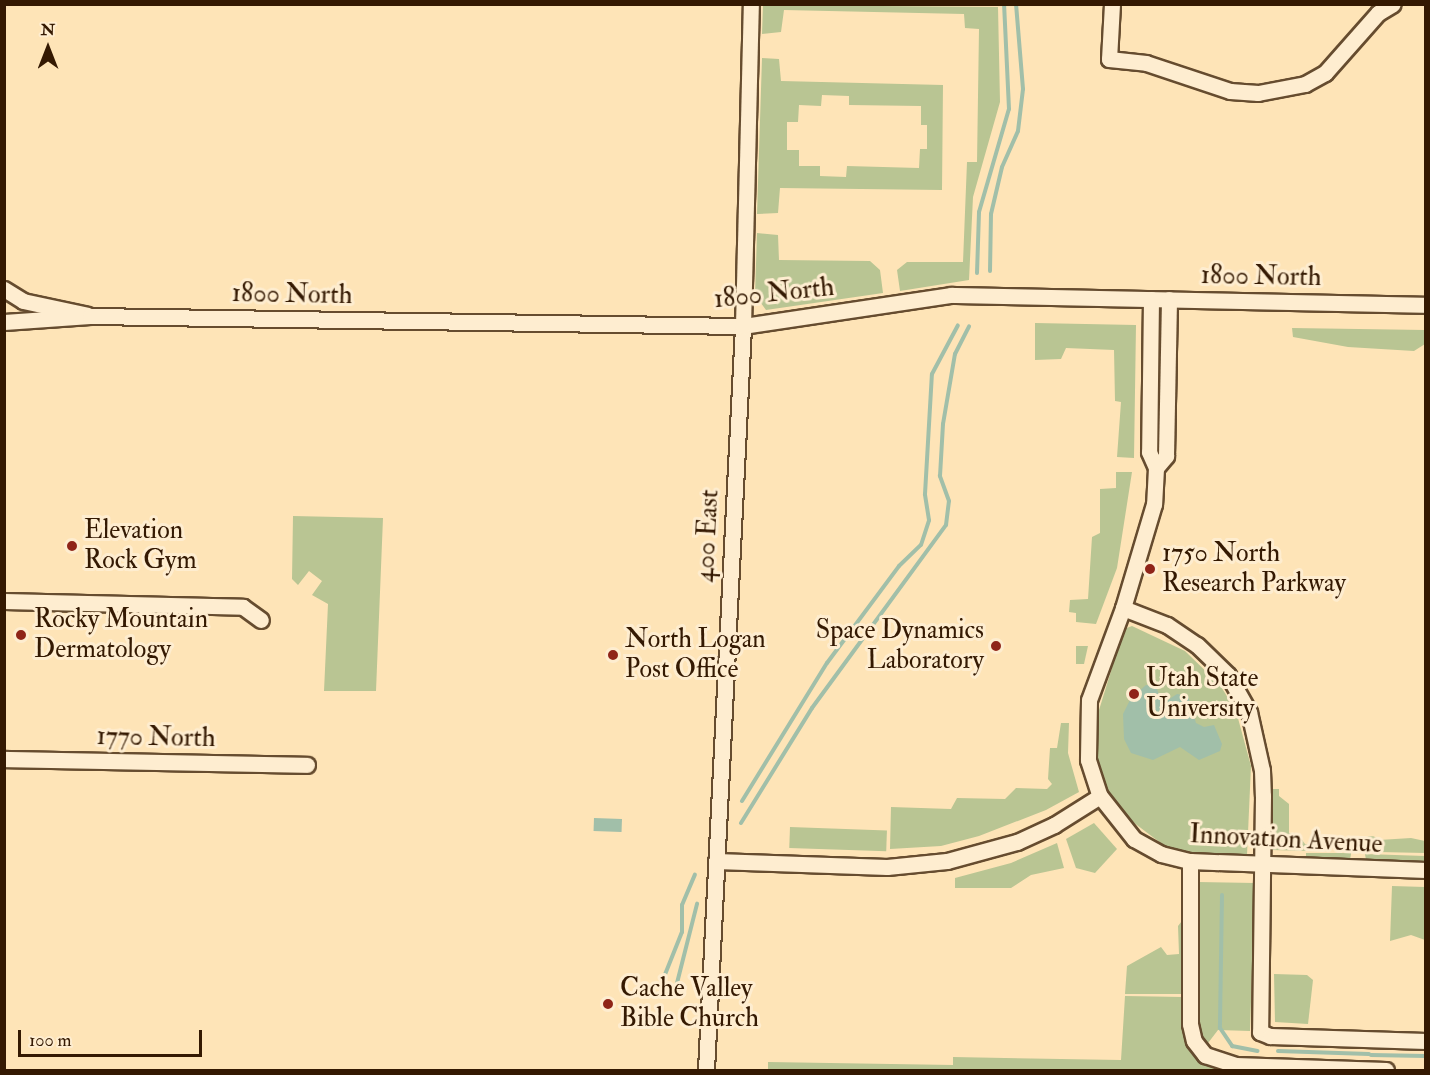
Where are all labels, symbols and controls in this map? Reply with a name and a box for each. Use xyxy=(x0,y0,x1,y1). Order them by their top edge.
north arrow xyxy=(18,18,78,78)
text: N xyxy=(41,20,55,40)
street label: 1800 North xyxy=(1200,260,1322,294)
street label: 1800 North xyxy=(712,272,836,316)
street label: 1800 North xyxy=(231,278,353,312)
street label: 400 East xyxy=(690,489,726,583)
place label: Elevation Rock Gym xyxy=(84,515,197,576)
place label: 1750 North Research Parkway xyxy=(1162,538,1346,600)
marker: Elevation Rock Gym xyxy=(65,539,79,553)
marker: 1750 North Research Parkway xyxy=(1143,562,1157,576)
place label: Rocky Mountain Dermatology xyxy=(34,604,208,666)
place label: Space Dynamics Laboratory xyxy=(816,615,984,676)
place label: North Logan Post Office xyxy=(625,624,766,686)
marker: Rocky Mountain Dermatology xyxy=(12,626,30,644)
marker: Space Dynamics Laboratory xyxy=(989,639,1003,653)
marker: North Logan Post Office xyxy=(606,648,620,662)
place label: Utah State University xyxy=(1146,663,1258,724)
marker: Utah State University xyxy=(1127,687,1141,701)
street label: 1770 North xyxy=(96,721,216,755)
street label: Innovation Avenue xyxy=(1189,819,1383,861)
place label: Cache Valley Bible Church xyxy=(620,973,759,1034)
marker: Cache Valley Bible Church xyxy=(601,997,615,1011)
scale bar xyxy=(21,1018,206,1056)
text: 100 m xyxy=(29,1029,72,1052)

